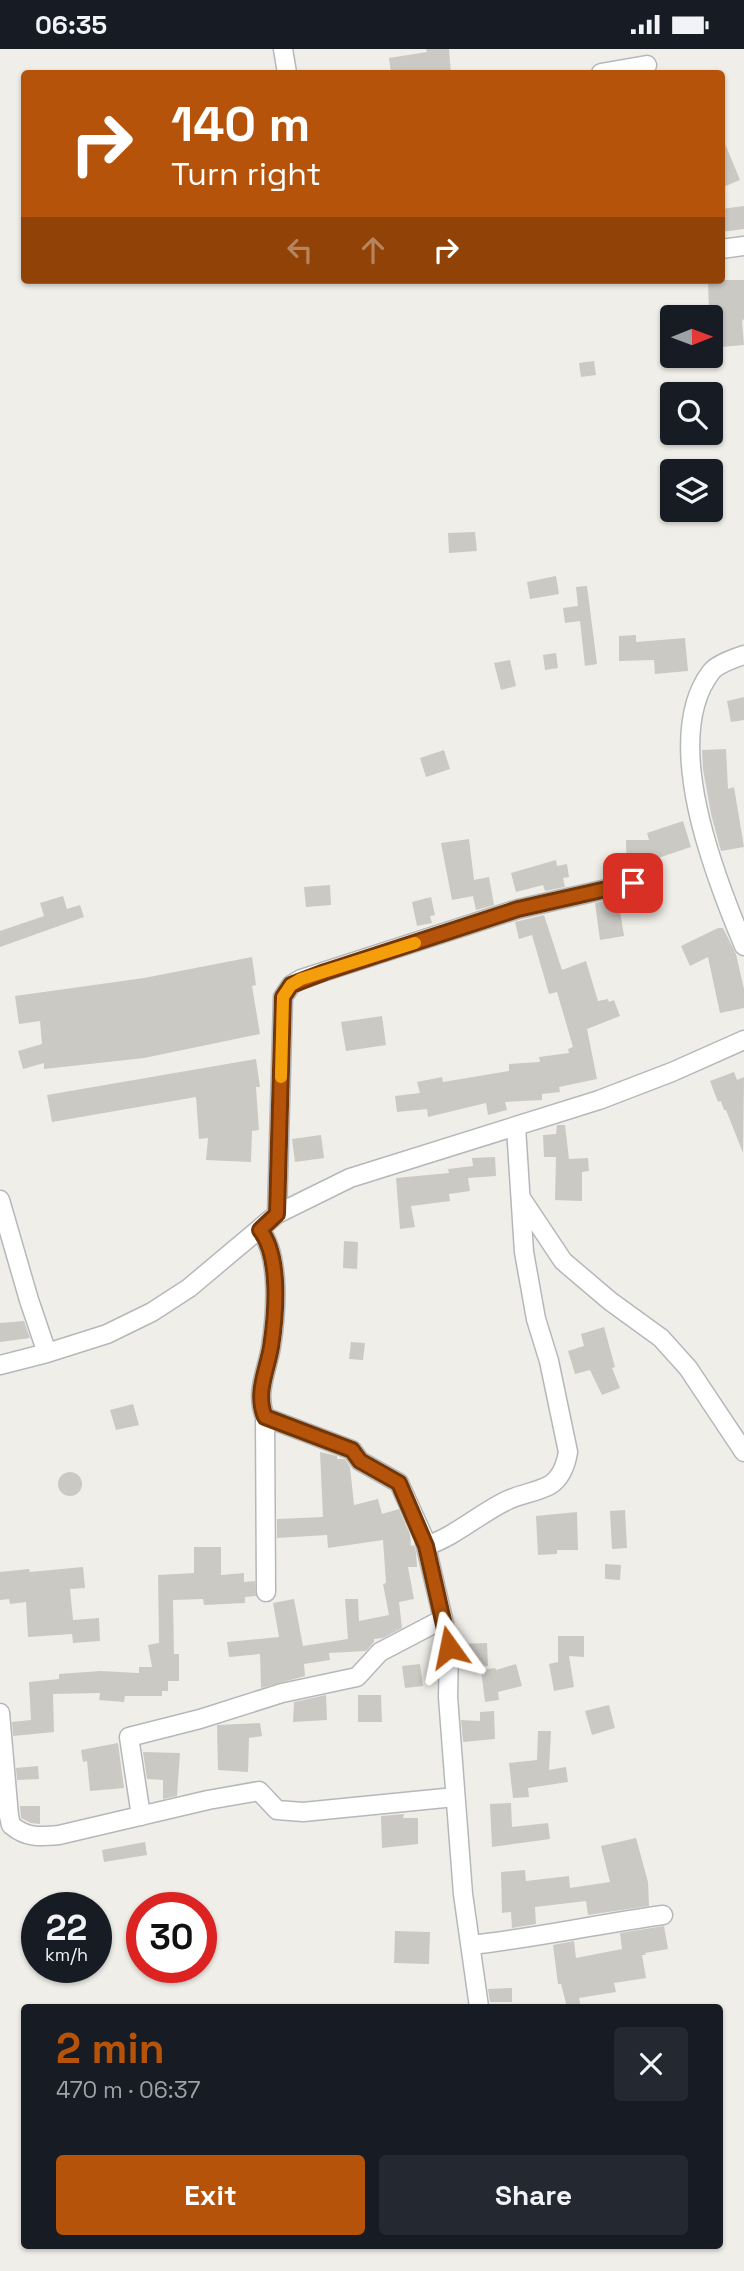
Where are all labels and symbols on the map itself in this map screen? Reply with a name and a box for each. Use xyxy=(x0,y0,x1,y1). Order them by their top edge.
north arrow xyxy=(660,305,723,367)
pin xyxy=(603,853,663,913)
position arrow xyxy=(412,1610,486,1684)
speed limit sign: 30 xyxy=(126,1892,217,1983)

